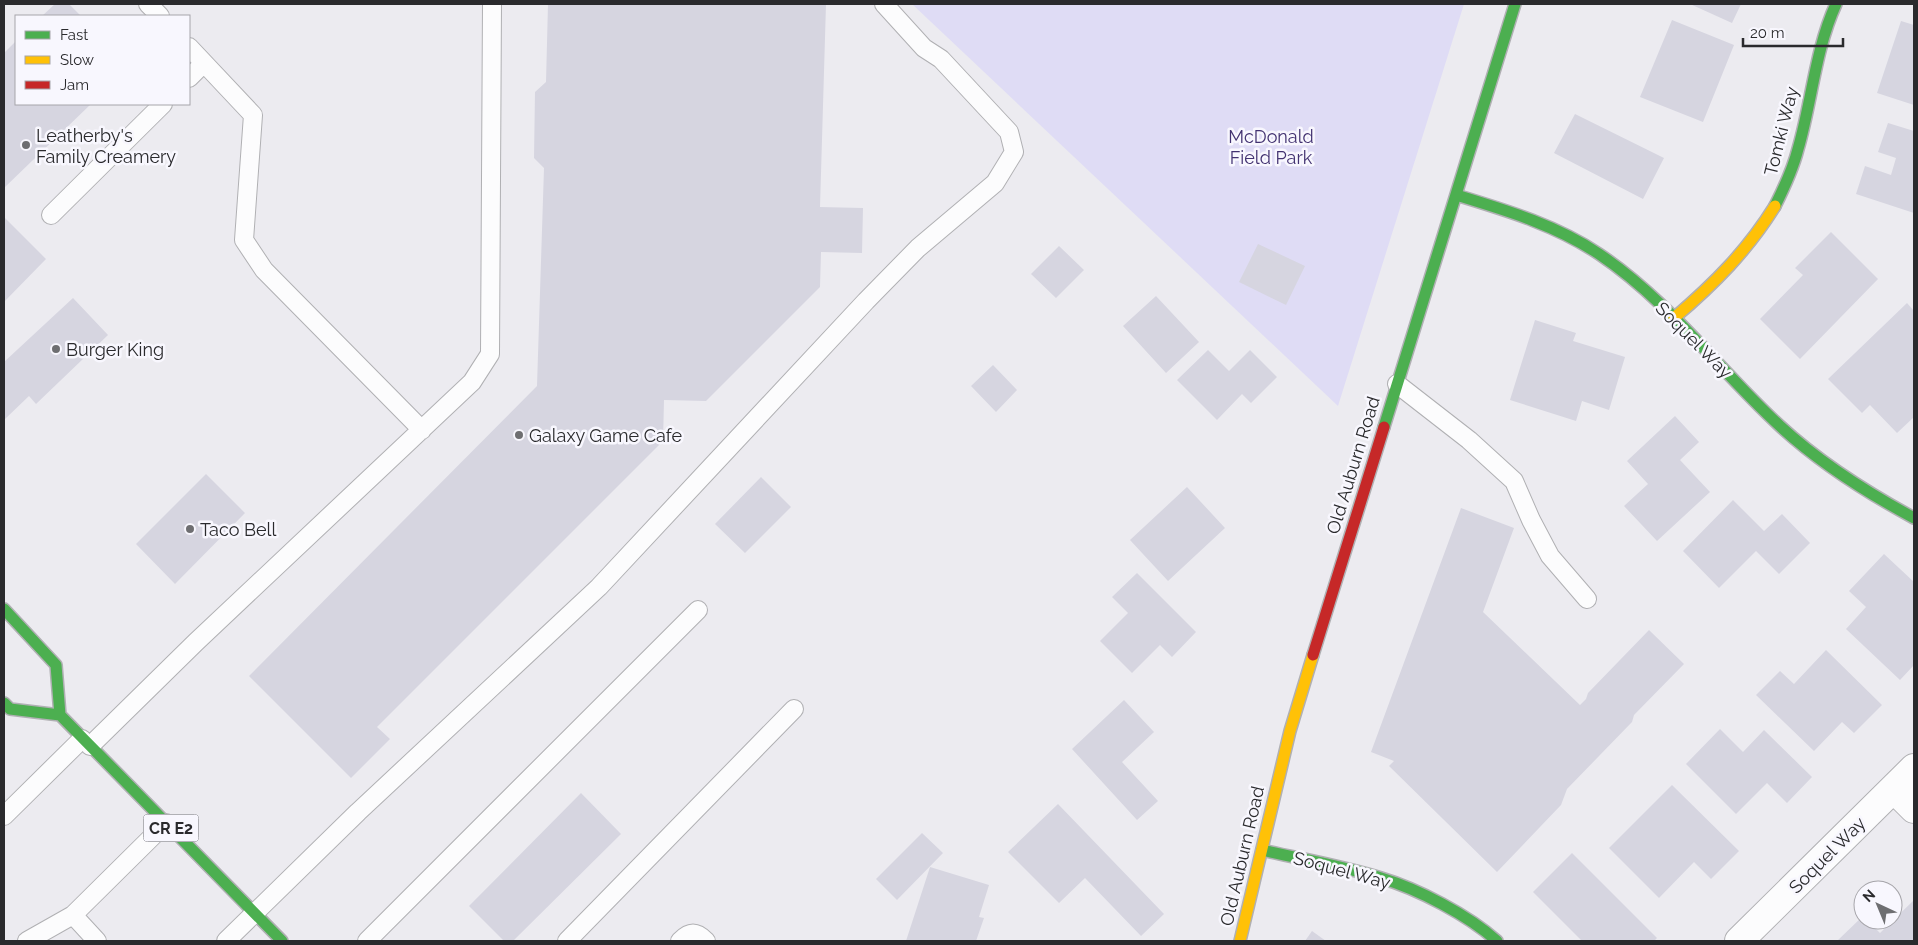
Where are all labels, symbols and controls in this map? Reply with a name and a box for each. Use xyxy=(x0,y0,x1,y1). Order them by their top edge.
legend xyxy=(15,15,190,105)
scale bar xyxy=(1743,15,1843,47)
text: 20 m xyxy=(1750,24,1785,42)
text: Fast xyxy=(60,26,88,44)
text: Slow xyxy=(60,51,94,69)
text: Jam xyxy=(60,76,89,94)
street label: Tomki Way xyxy=(1760,84,1802,178)
place label: Leatherby's Family Creamery xyxy=(36,125,176,167)
park label: McDonald Field Park xyxy=(1228,126,1314,168)
marker: Leatherby's Family Creamery xyxy=(20,139,32,151)
street label: Soquel Way xyxy=(1651,297,1737,383)
place label: Burger King xyxy=(66,339,164,360)
marker: Burger King xyxy=(50,343,62,355)
street label: Old Auburn Road xyxy=(1322,394,1384,536)
place label: Galaxy Game Cafe xyxy=(529,425,682,446)
marker: Galaxy Game Cafe xyxy=(513,429,525,441)
place label: Taco Bell xyxy=(200,519,276,540)
marker: Taco Bell xyxy=(184,523,196,535)
street label: Old Auburn Road xyxy=(1216,784,1268,928)
street label: Soquel Way xyxy=(1784,812,1870,898)
road number: CR E2 xyxy=(144,814,198,841)
street label: Soquel Way xyxy=(1291,847,1393,893)
north arrow xyxy=(1853,880,1903,930)
text: N xyxy=(1860,886,1878,905)

